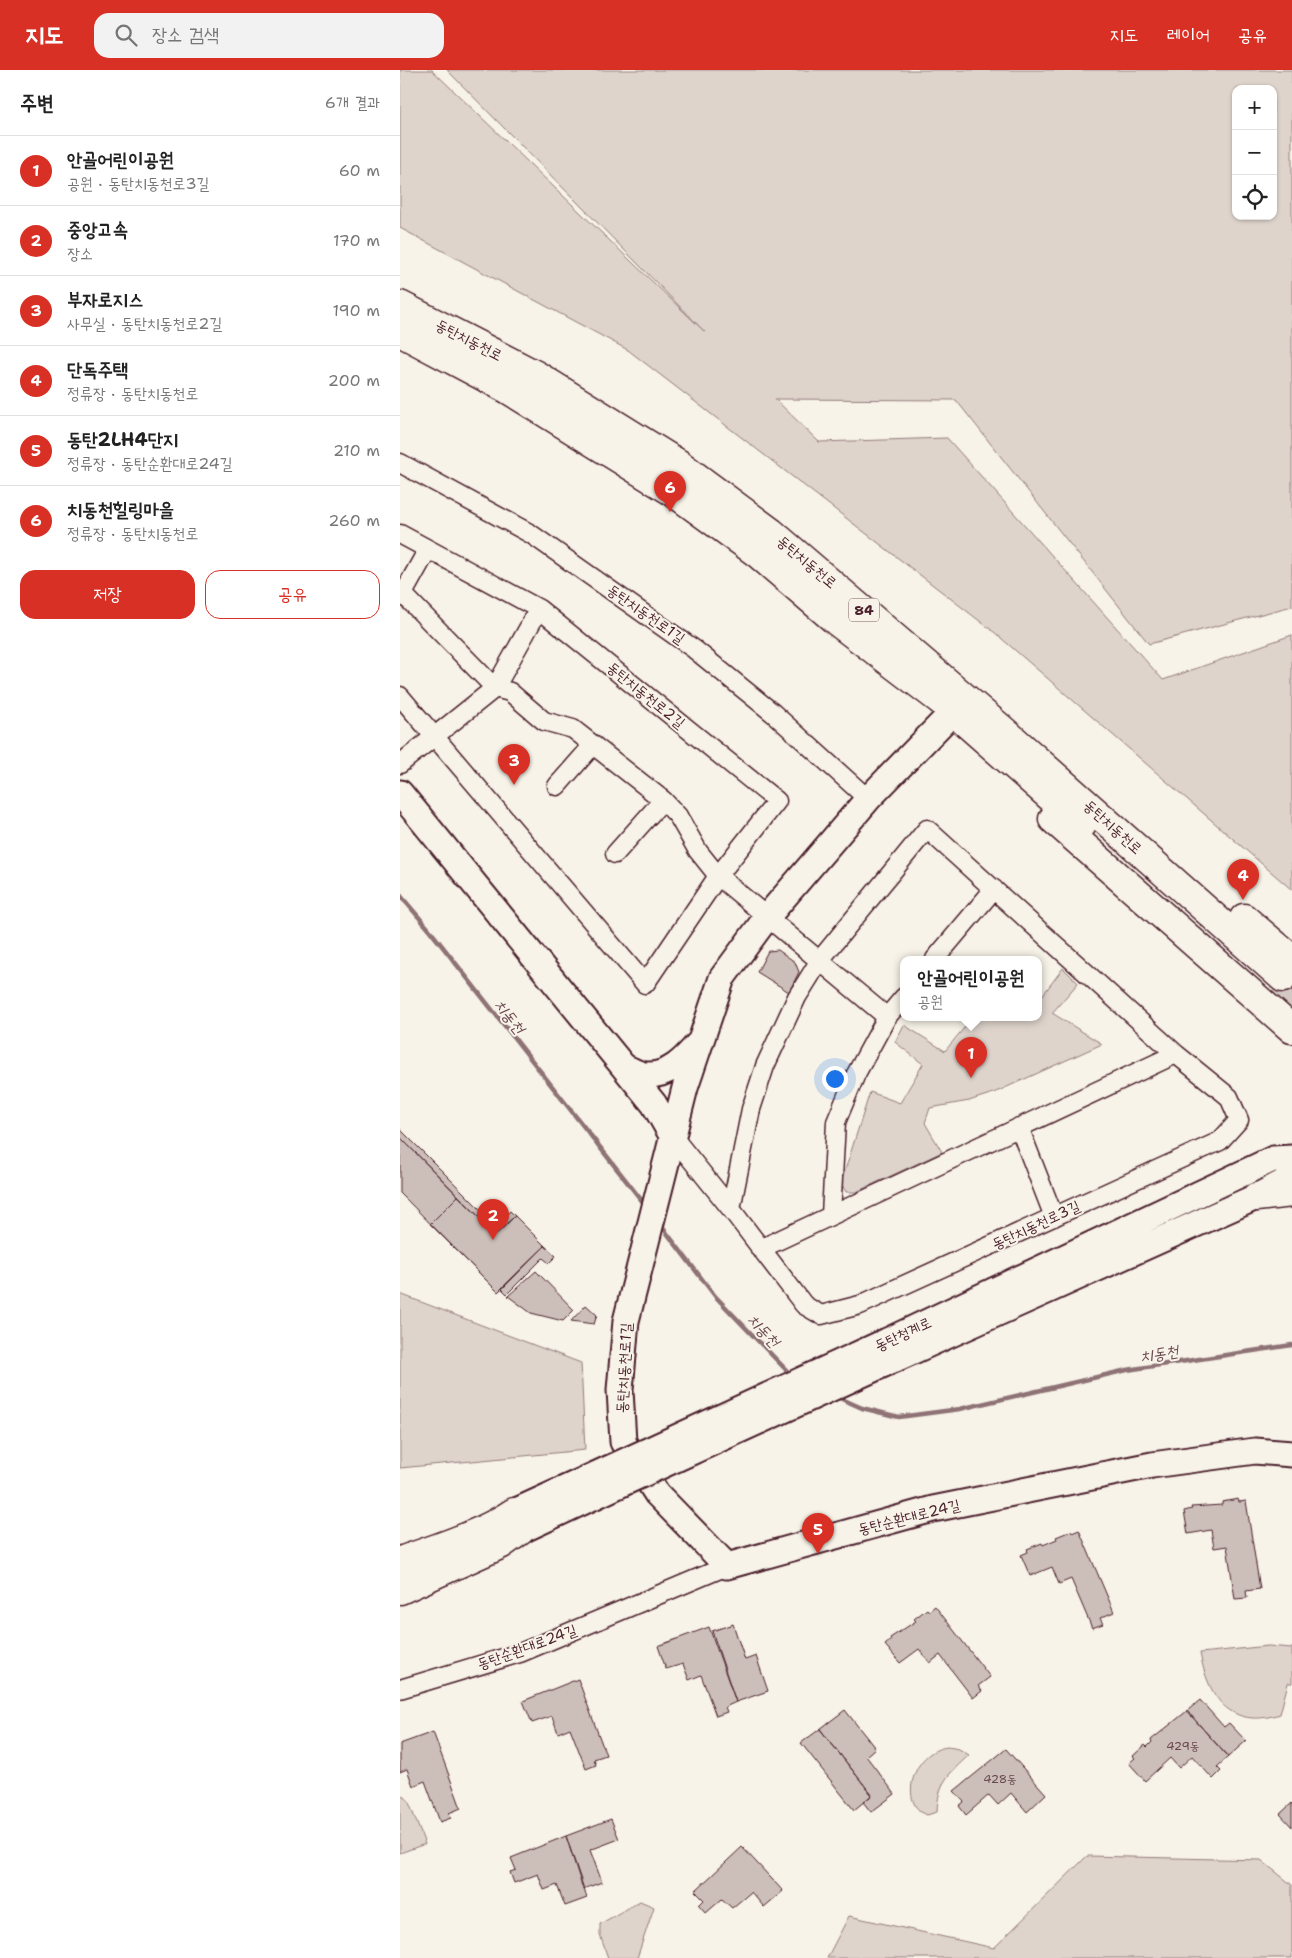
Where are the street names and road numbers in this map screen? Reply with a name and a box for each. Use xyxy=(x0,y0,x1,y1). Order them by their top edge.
street label: 동탄치동천로 xyxy=(432,315,506,365)
street label: 동탄치동천로 xyxy=(773,531,841,593)
street label: 동탄치동천로1길 xyxy=(603,580,689,648)
road number: 84 xyxy=(849,598,879,622)
street label: 동탄치동천로2길 xyxy=(603,657,689,733)
street label: 동탄치동천로 xyxy=(1079,795,1147,859)
street label: 동탄치동천로3길 xyxy=(989,1196,1083,1254)
street label: 동탄청계로 xyxy=(871,1312,935,1356)
street label: 동탄치동천로1길 xyxy=(612,1322,636,1414)
street label: 동탄순환대로24길 xyxy=(856,1495,962,1539)
street label: 동탄순환대로24길 xyxy=(474,1620,580,1674)

